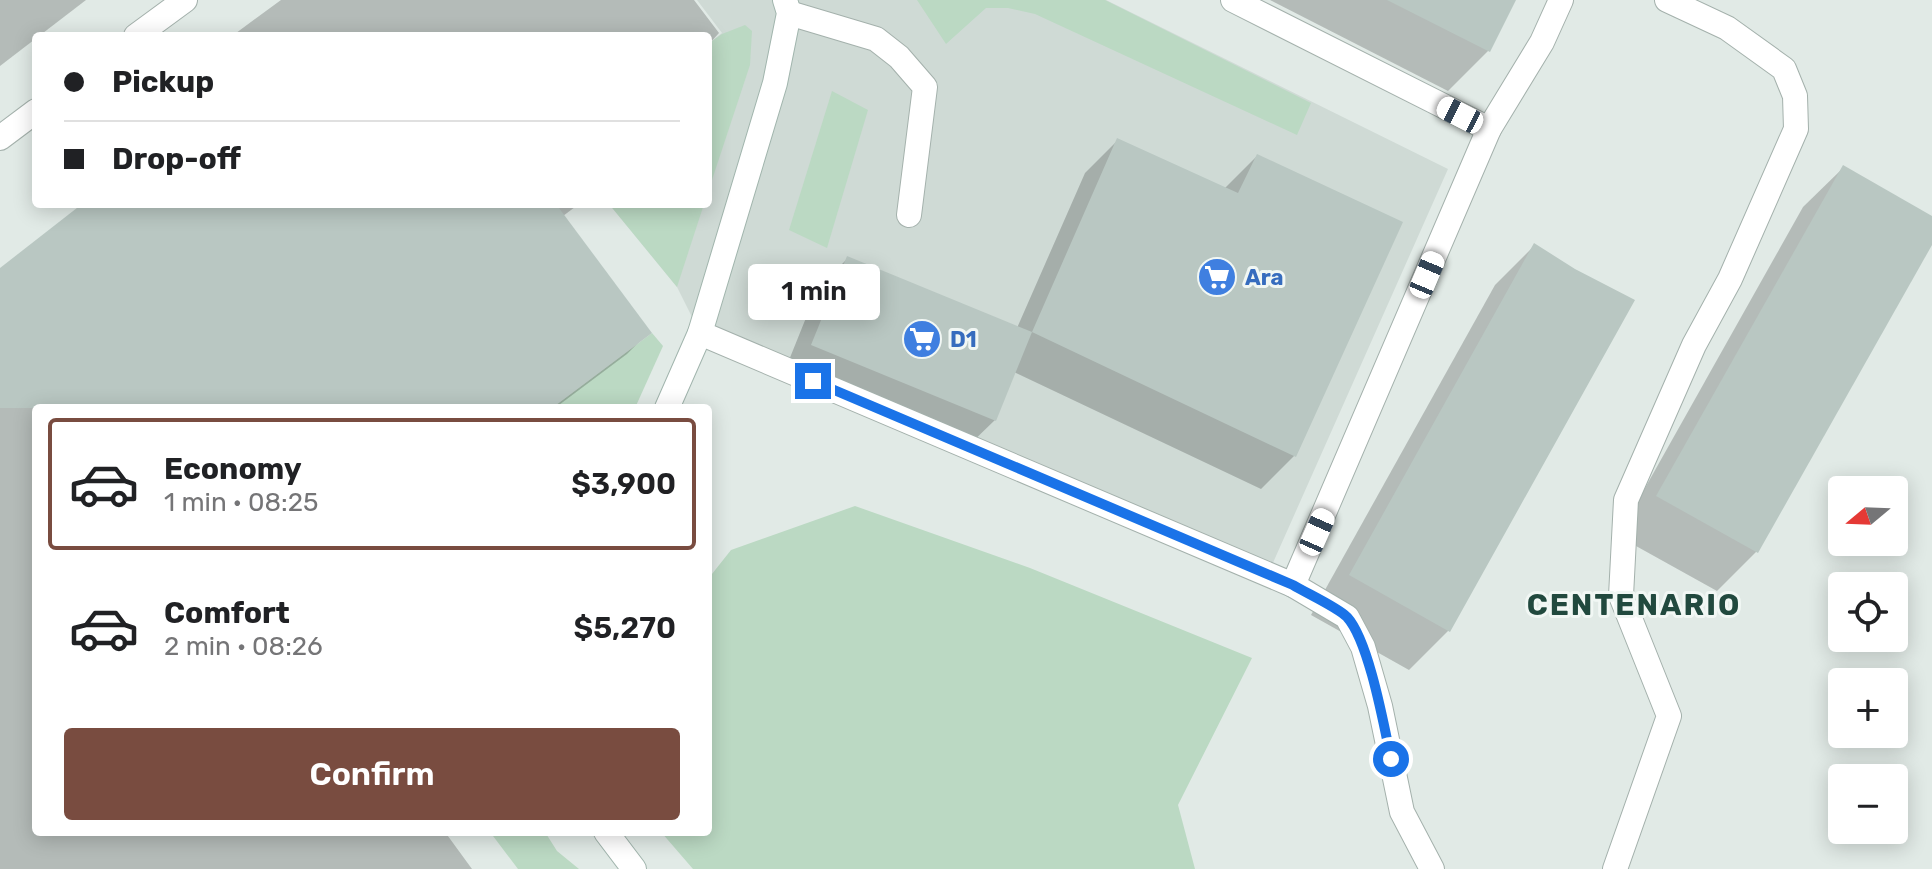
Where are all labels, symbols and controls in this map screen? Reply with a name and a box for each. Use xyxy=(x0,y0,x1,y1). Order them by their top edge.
text: Pickup xyxy=(112,64,214,100)
car xyxy=(1433,93,1487,137)
text: Drop-off xyxy=(112,141,241,177)
car xyxy=(1407,248,1447,302)
supermarket icon: Ara xyxy=(1196,256,1238,298)
place label: Ara xyxy=(1245,264,1284,291)
callout: 1 min xyxy=(747,265,879,321)
text: 1 min xyxy=(781,276,847,307)
supermarket icon: D1 xyxy=(901,318,943,360)
place label: D1 xyxy=(950,326,977,353)
route end xyxy=(795,363,831,399)
icon: car xyxy=(68,448,140,520)
text: Economy xyxy=(164,451,302,487)
text: $3,900 xyxy=(571,466,676,502)
north arrow xyxy=(1828,476,1908,556)
map controls xyxy=(1828,476,1908,844)
text: 1 min · 08:25 xyxy=(164,487,318,518)
car xyxy=(1296,505,1338,559)
button: locate xyxy=(1828,572,1908,652)
district label: CENTENARIO xyxy=(1527,587,1741,623)
icon: car xyxy=(68,592,140,664)
text: Comfort xyxy=(164,595,290,631)
text: $5,270 xyxy=(574,610,676,646)
text: 2 min · 08:26 xyxy=(164,631,323,662)
button: + xyxy=(1828,668,1908,748)
button: Confirm xyxy=(64,728,680,820)
route start xyxy=(1373,741,1409,777)
button: − xyxy=(1828,764,1908,844)

